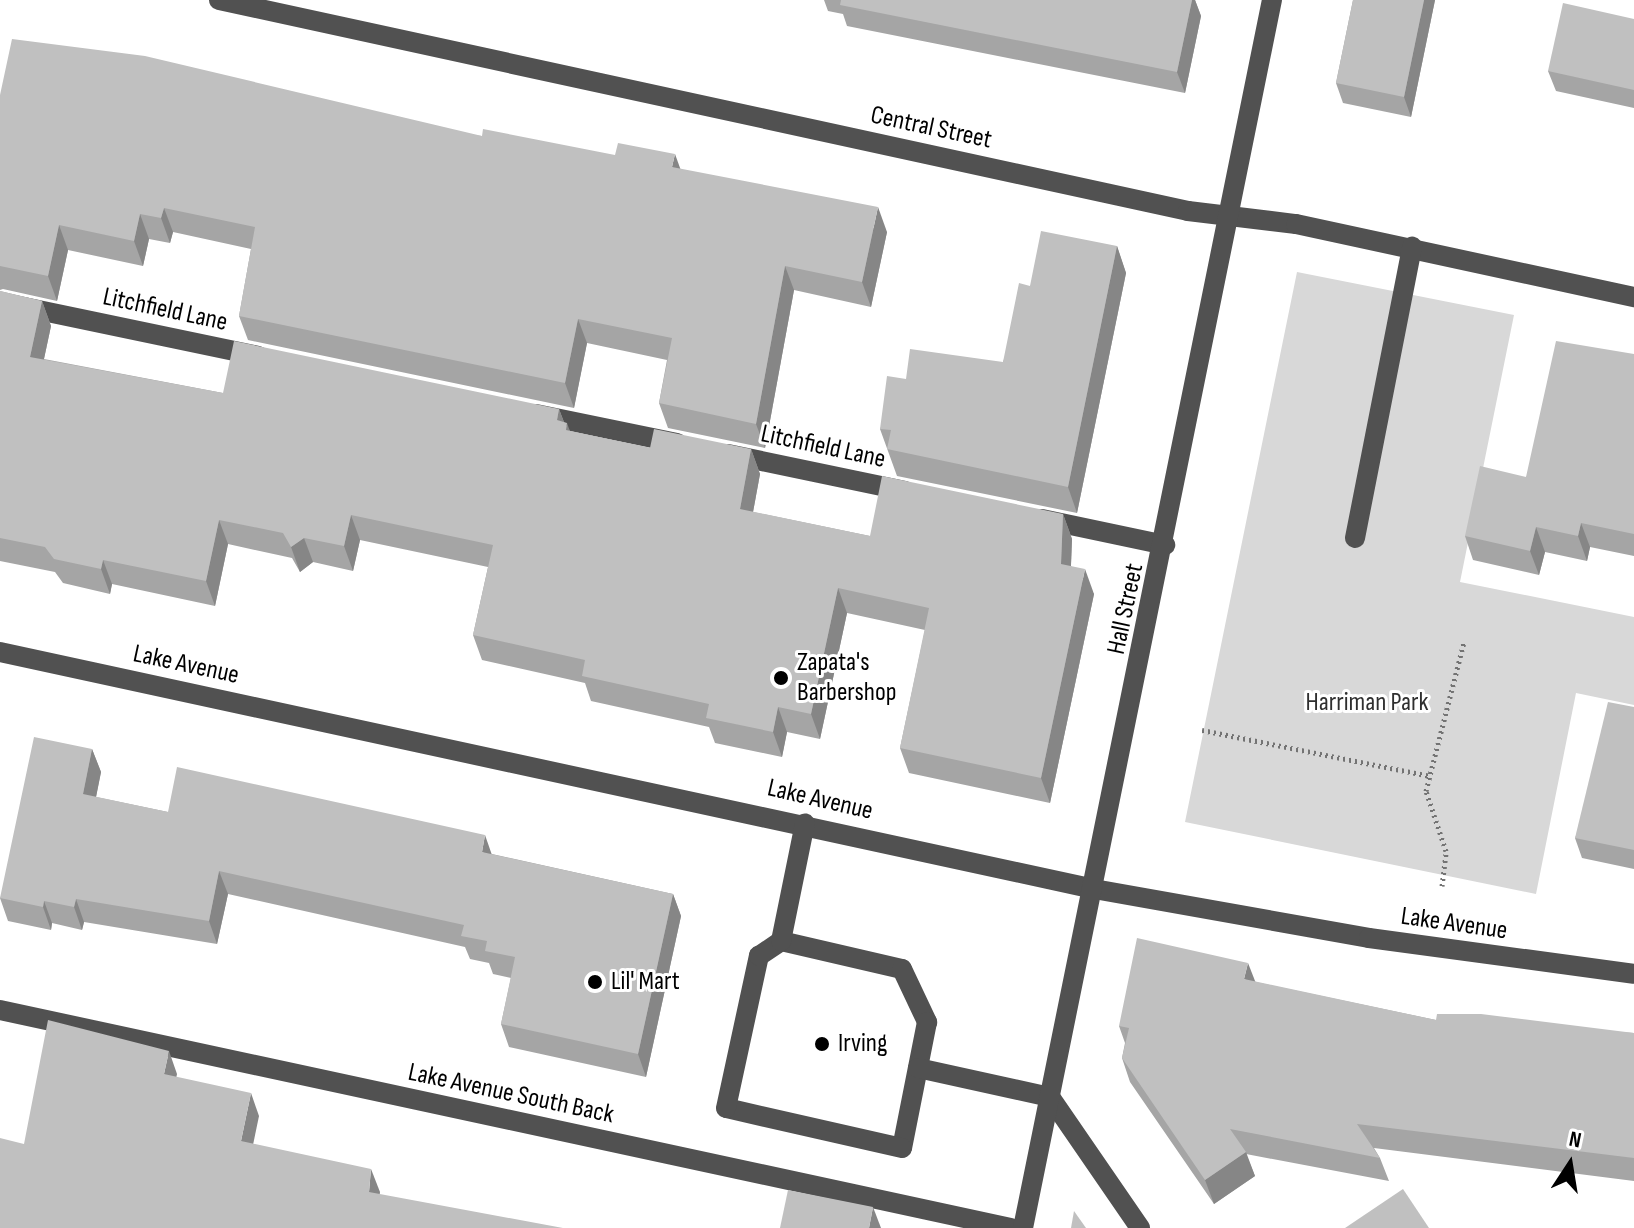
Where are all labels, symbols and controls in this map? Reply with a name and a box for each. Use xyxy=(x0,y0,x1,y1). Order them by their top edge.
street label: Central Street xyxy=(868,100,994,156)
street label: Litchfield Lane xyxy=(100,282,230,338)
street label: Litchfield Lane xyxy=(758,419,888,475)
street label: Hall Street xyxy=(1101,561,1151,657)
street label: Lake Avenue xyxy=(130,639,242,691)
place label: Zapata's Barbershop xyxy=(797,647,896,708)
marker: Zapata's Barbershop xyxy=(772,669,790,687)
park label: Harriman Park xyxy=(1306,687,1428,719)
street label: Lake Avenue xyxy=(764,773,876,827)
street label: Lake Avenue xyxy=(1399,901,1509,947)
place label: Lil' Mart xyxy=(611,966,680,998)
marker: Lil' Mart xyxy=(586,973,604,991)
place label: Irving xyxy=(838,1028,887,1060)
marker: Irving xyxy=(813,1035,831,1053)
street label: Lake Avenue South Back xyxy=(405,1057,617,1131)
north arrow xyxy=(1530,1124,1610,1204)
text: N xyxy=(1567,1126,1584,1154)

